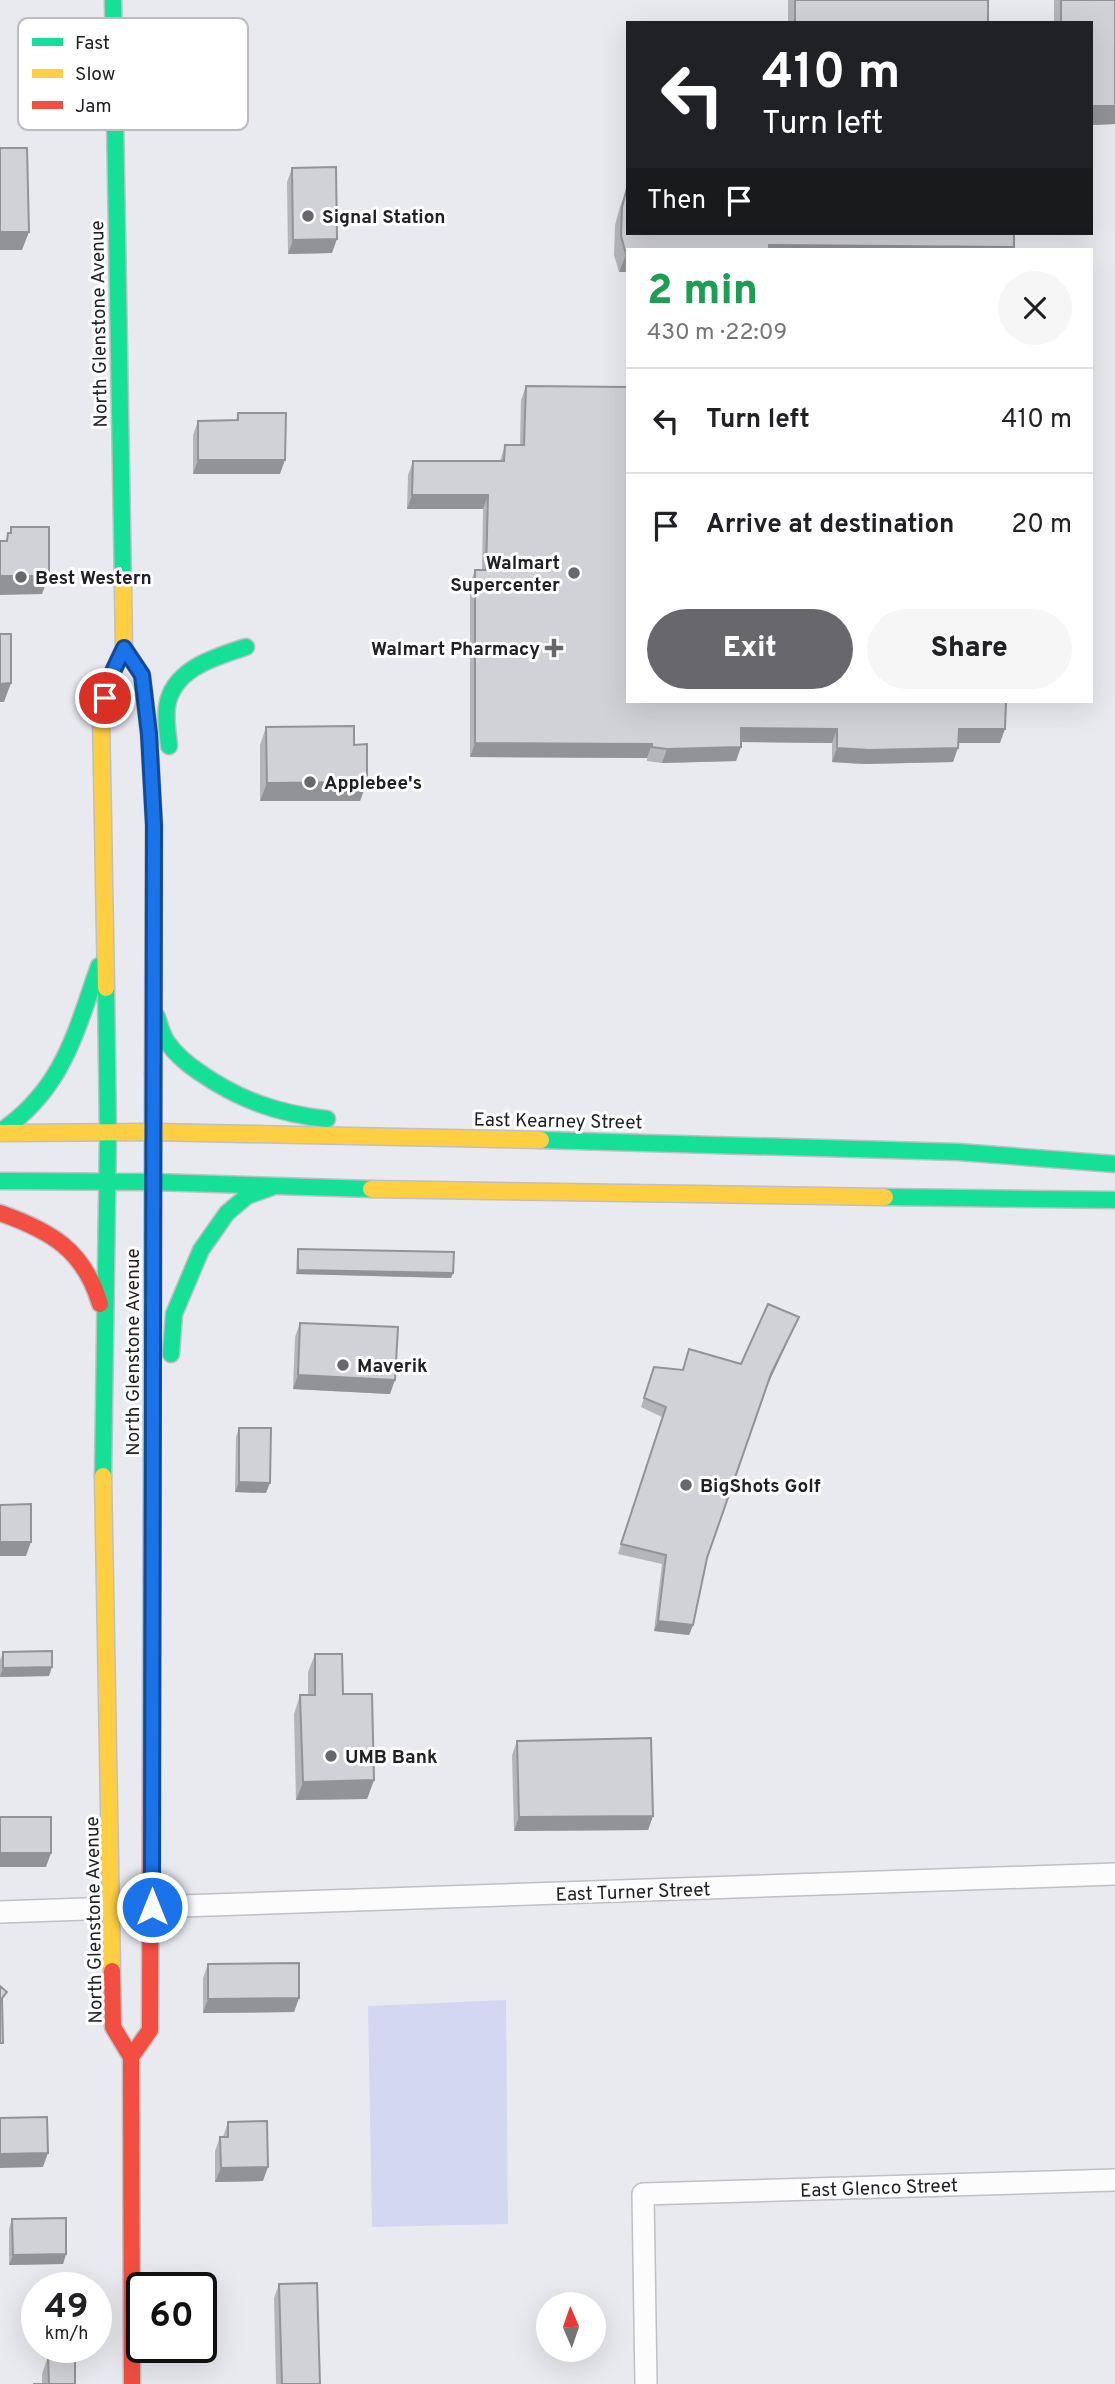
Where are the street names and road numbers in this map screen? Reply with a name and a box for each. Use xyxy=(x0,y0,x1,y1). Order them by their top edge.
street label: North Glenstone Avenue xyxy=(86,220,114,428)
street label: East Kearney Street xyxy=(473,1109,643,1135)
street label: North Glenstone Avenue xyxy=(122,1248,146,1456)
street label: North Glenstone Avenue xyxy=(81,1816,109,2024)
street label: East Turner Street xyxy=(555,1878,711,1908)
street label: East Glenco Street xyxy=(800,2174,959,2204)

